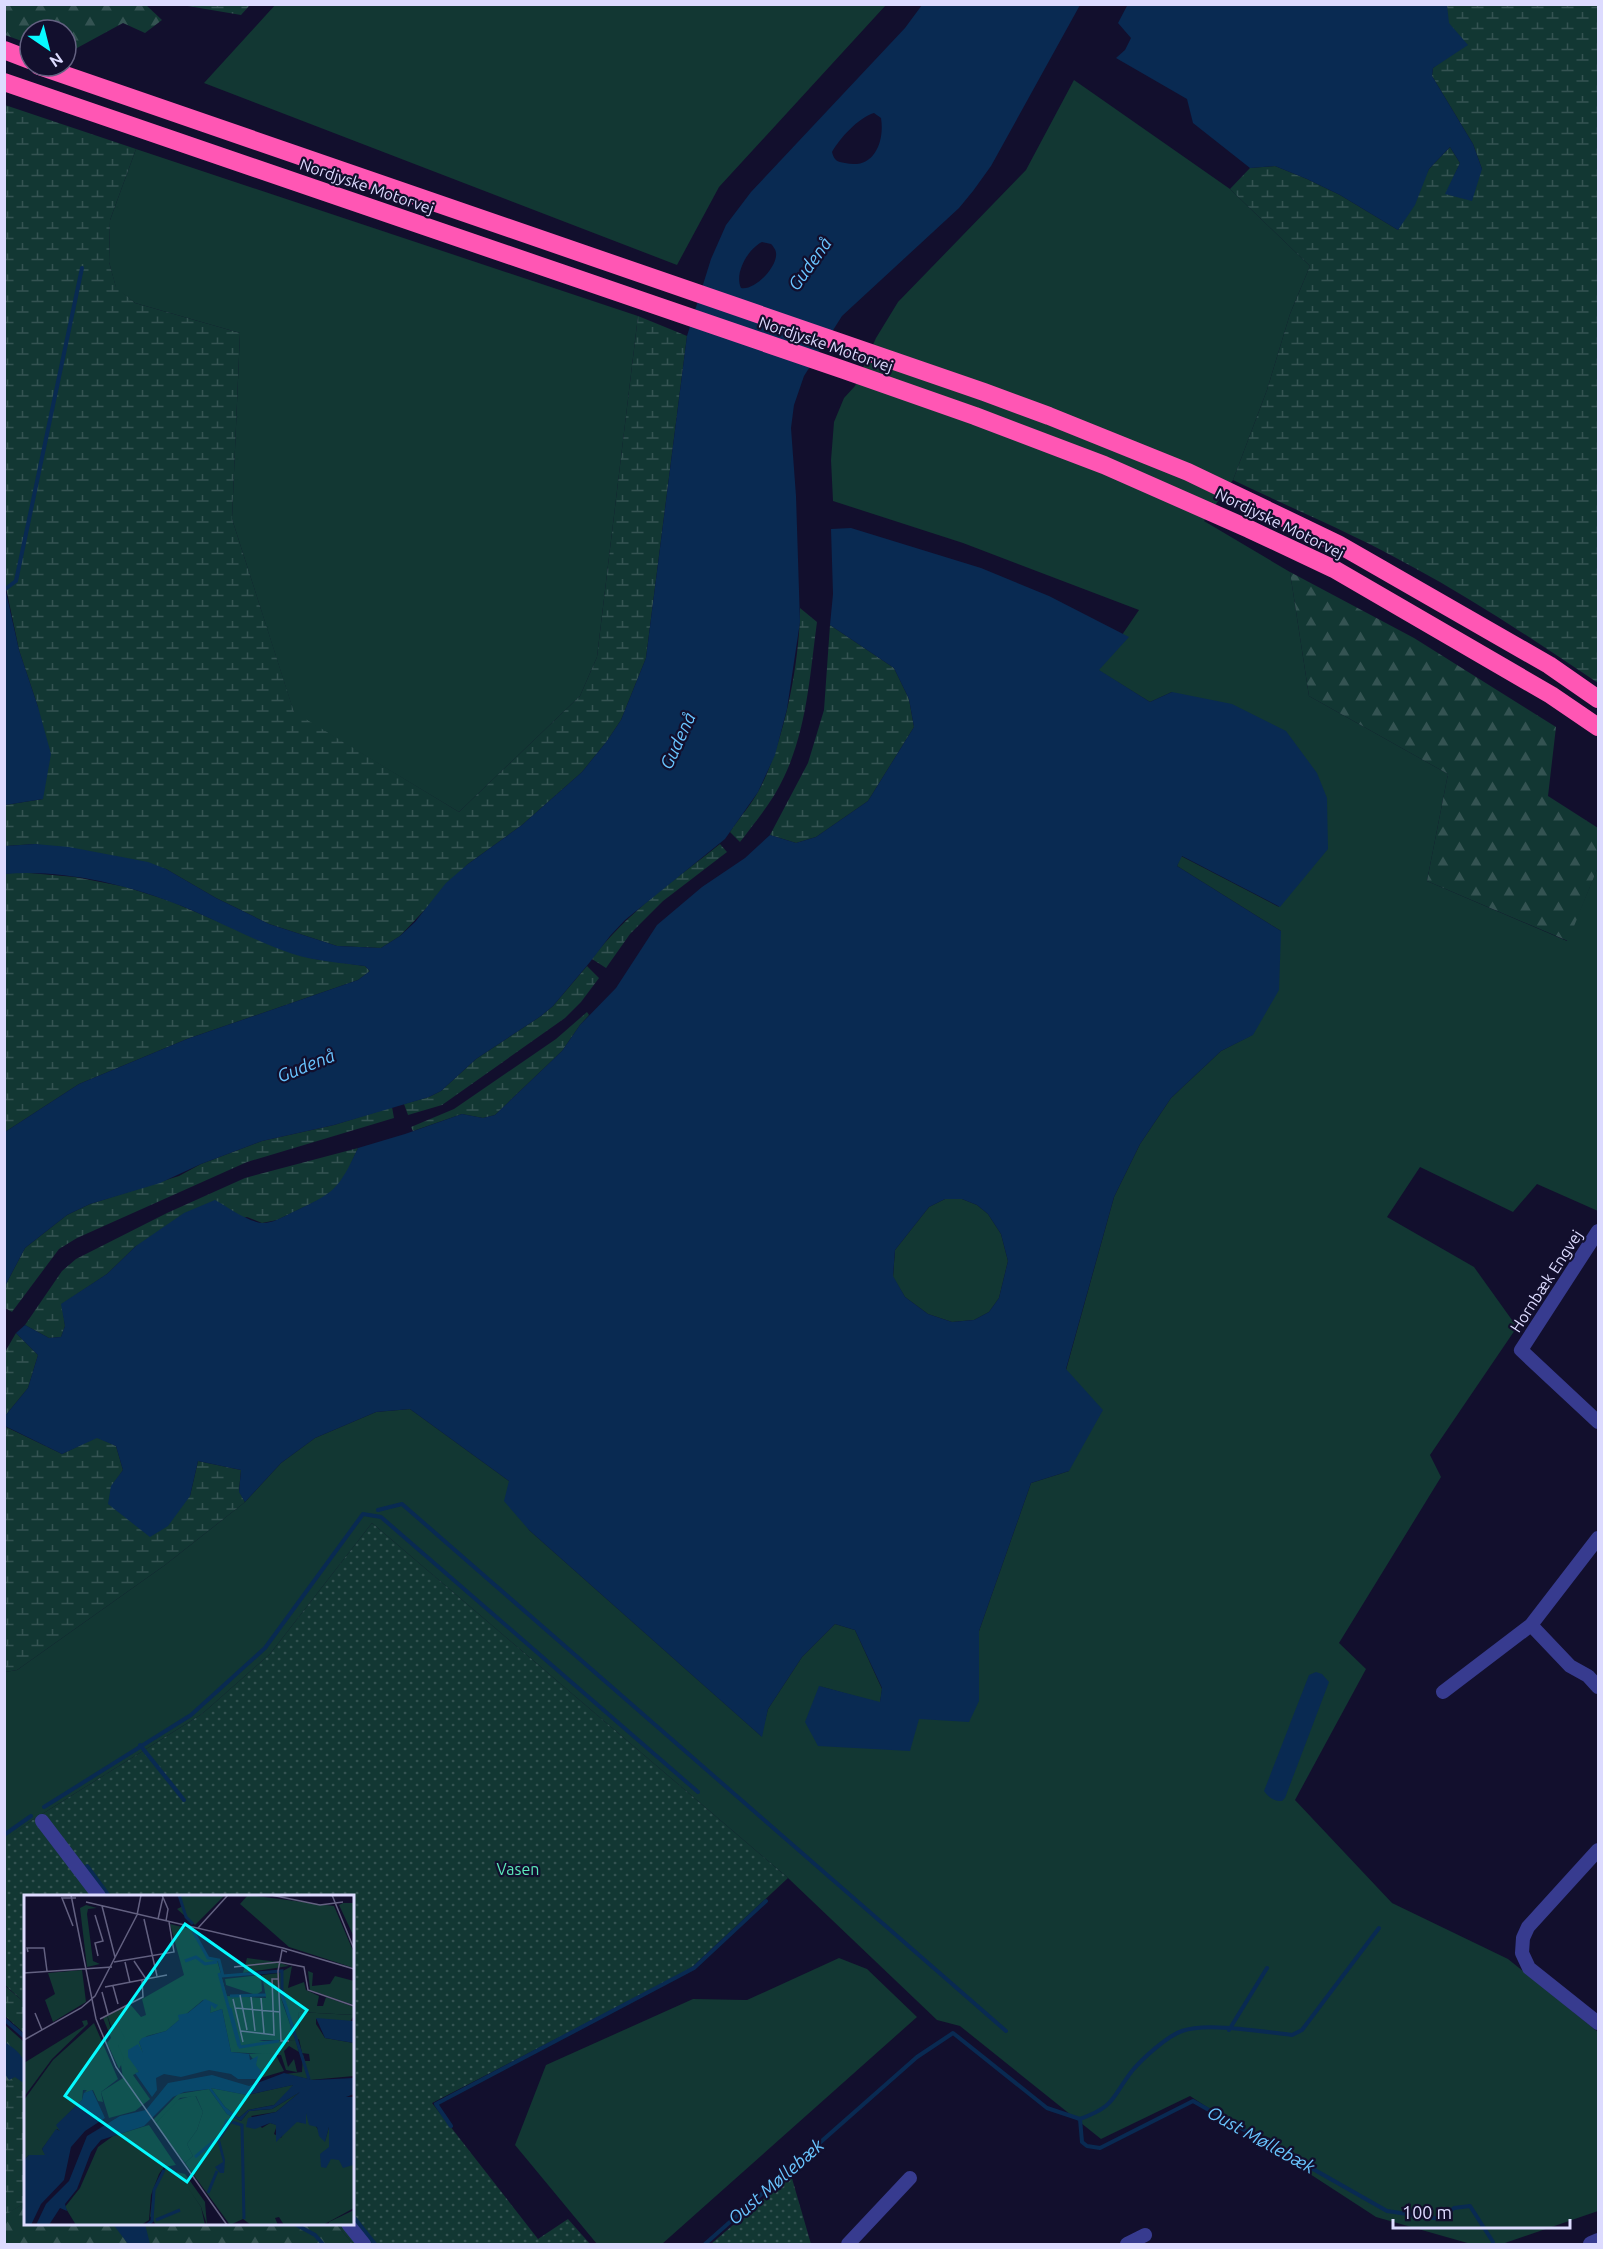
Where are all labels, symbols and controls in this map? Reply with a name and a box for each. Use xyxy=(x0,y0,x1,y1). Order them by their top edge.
north arrow xyxy=(18,18,78,78)
text: N xyxy=(47,49,67,71)
street label: Nordjyske Motorvej xyxy=(297,155,437,217)
water label: Gudenå xyxy=(783,233,835,294)
street label: Nordjyske Motorvej xyxy=(756,313,896,375)
street label: Nordjyske Motorvej xyxy=(1213,484,1347,562)
water label: Gudenå xyxy=(655,709,699,772)
water label: Gudenå xyxy=(274,1044,338,1086)
street label: Hornbæk Engvej xyxy=(1506,1226,1586,1336)
park label: Vasen xyxy=(496,1860,540,1878)
inset map xyxy=(24,1895,354,2225)
water label: Oust Møllebæk xyxy=(1204,2101,1319,2177)
water label: Oust Møllebæk xyxy=(724,2134,828,2228)
scale bar xyxy=(1393,2192,1570,2230)
text: 100 m xyxy=(1402,2202,1452,2222)

